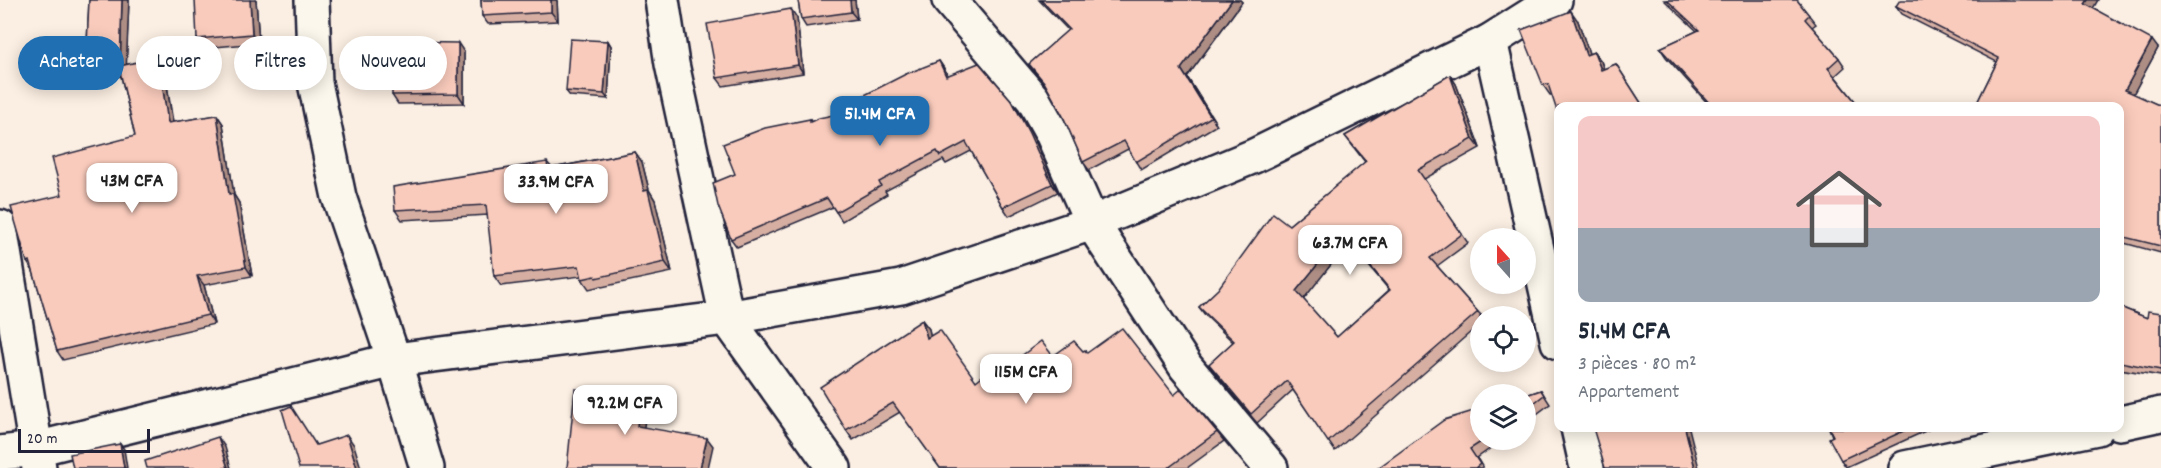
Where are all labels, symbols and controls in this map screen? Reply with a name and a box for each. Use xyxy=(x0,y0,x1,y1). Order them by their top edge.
chip: Acheter xyxy=(18,36,124,90)
chip: Louer xyxy=(136,36,222,90)
chip: Filtres xyxy=(234,36,327,90)
chip: Nouveau xyxy=(339,36,447,90)
pin: 51.4M CFA xyxy=(811,96,949,147)
text: 51.4M CFA xyxy=(844,101,916,129)
icon: home xyxy=(1785,155,1893,263)
pin: 43M CFA xyxy=(77,163,187,214)
pin: 33.9M CFA xyxy=(487,164,625,215)
text: 43M CFA xyxy=(100,168,164,196)
text: 33.9M CFA xyxy=(518,169,594,197)
pin: 63.7M CFA xyxy=(1281,225,1419,276)
north arrow xyxy=(1470,228,1536,294)
map controls xyxy=(1470,228,1536,450)
text: 63.7M CFA xyxy=(1312,230,1388,258)
button: locate xyxy=(1470,306,1536,372)
text: 51.4M CFA xyxy=(1578,314,1671,351)
text: 3 pièces · 80 m² xyxy=(1578,351,1696,379)
pin: 115M CFA xyxy=(964,354,1088,405)
text: 115M CFA xyxy=(994,359,1058,387)
text: Appartement xyxy=(1578,379,1680,407)
button: layers xyxy=(1470,384,1536,450)
pin: 92.2M CFA xyxy=(556,385,694,436)
text: 92.2M CFA xyxy=(587,390,663,418)
scale bar xyxy=(18,426,150,454)
text: 20 m xyxy=(27,428,57,451)

